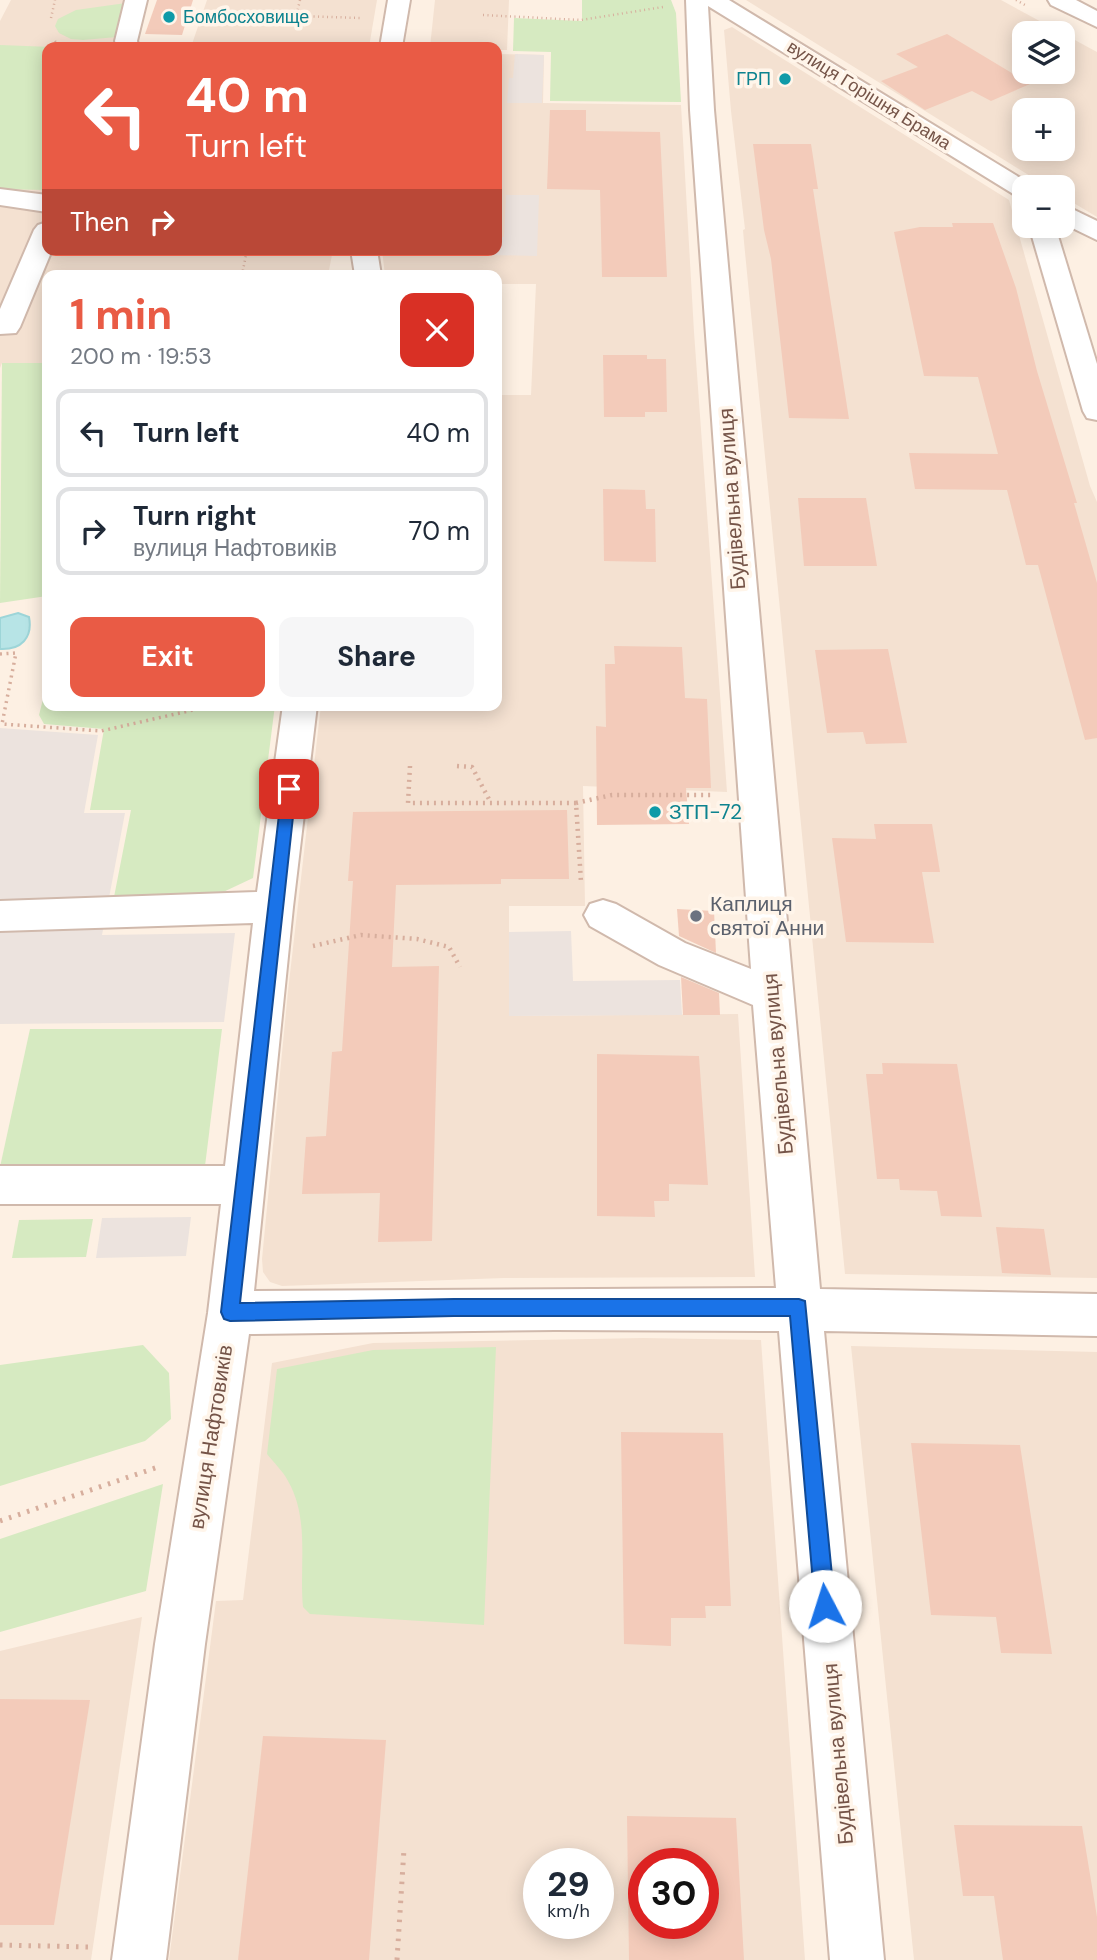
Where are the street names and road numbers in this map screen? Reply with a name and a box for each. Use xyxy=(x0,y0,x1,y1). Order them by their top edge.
street label: вулиця Горішня Брама xyxy=(783,35,956,156)
street label: Будівельна вулиця xyxy=(712,407,752,591)
street label: Будівельна вулиця xyxy=(756,972,800,1156)
street label: вулиця Нафтовиків xyxy=(183,1343,239,1531)
street label: Будівельна вулиця xyxy=(816,1662,860,1846)

